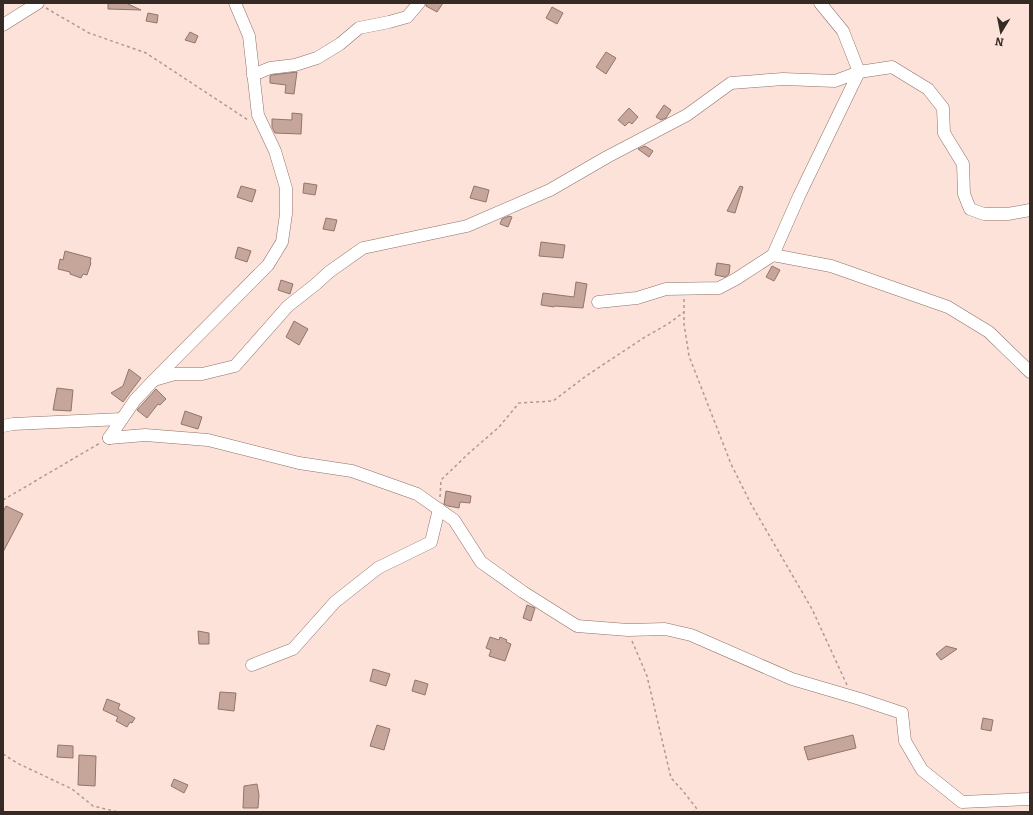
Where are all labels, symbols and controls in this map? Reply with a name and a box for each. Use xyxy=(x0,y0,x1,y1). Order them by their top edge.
north arrow xyxy=(981,12,1021,52)
text: N xyxy=(994,34,1005,48)

